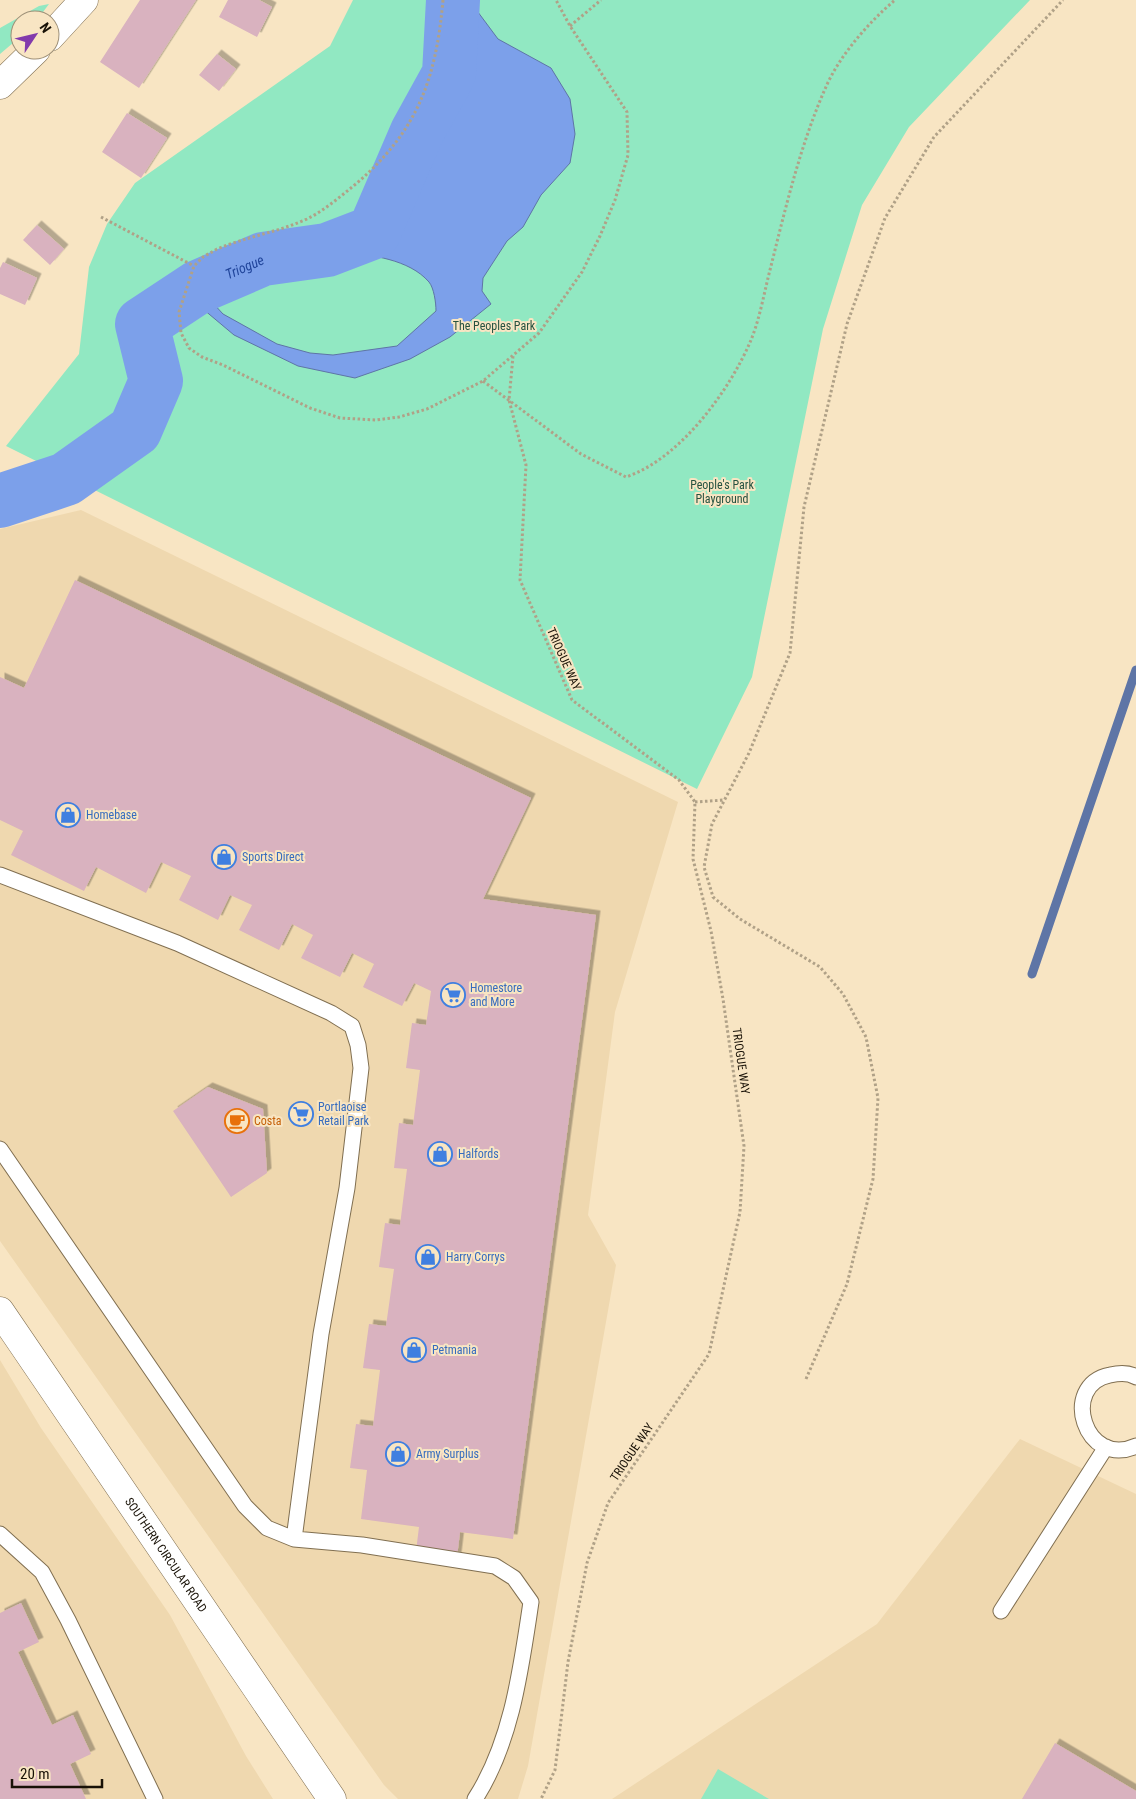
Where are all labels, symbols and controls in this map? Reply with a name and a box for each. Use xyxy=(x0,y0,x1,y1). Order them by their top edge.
north arrow xyxy=(10,10,60,60)
text: N xyxy=(37,19,55,36)
water label: Triogue xyxy=(223,252,266,282)
park label: The Peoples Park xyxy=(453,319,536,333)
park label: People's Park Playground xyxy=(690,478,754,506)
street label: TRIOGUE WAY xyxy=(544,626,584,693)
shop icon: Homebase xyxy=(55,802,81,828)
place label: Homebase xyxy=(86,808,137,822)
shop icon: Sports Direct xyxy=(211,844,237,870)
place label: Sports Direct xyxy=(242,850,304,864)
place label: Homestore and More xyxy=(470,981,523,1009)
supermarket icon: Homestore and More xyxy=(440,982,466,1008)
street label: TRIOGUE WAY xyxy=(729,1027,753,1096)
place label: Portlaoise Retail Park xyxy=(318,1100,370,1128)
supermarket icon: Portlaoise Retail Park xyxy=(288,1101,314,1127)
cafe icon: Costa xyxy=(224,1108,250,1134)
place label: Costa xyxy=(254,1114,282,1128)
shop icon: Halfords xyxy=(427,1141,453,1167)
place label: Halfords xyxy=(458,1147,499,1161)
shop icon: Harry Corrys xyxy=(415,1244,441,1270)
place label: Harry Corrys xyxy=(446,1250,505,1264)
shop icon: Petmania xyxy=(401,1337,427,1363)
place label: Petmania xyxy=(432,1343,477,1357)
street label: TRIOGUE WAY xyxy=(607,1420,657,1484)
shop icon: Army Surplus xyxy=(385,1441,411,1467)
place label: Army Surplus xyxy=(416,1447,479,1461)
street label: SOUTHERN CIRCULAR ROAD xyxy=(122,1495,210,1615)
scale bar xyxy=(12,1756,102,1788)
text: 20 m xyxy=(20,1765,50,1783)

